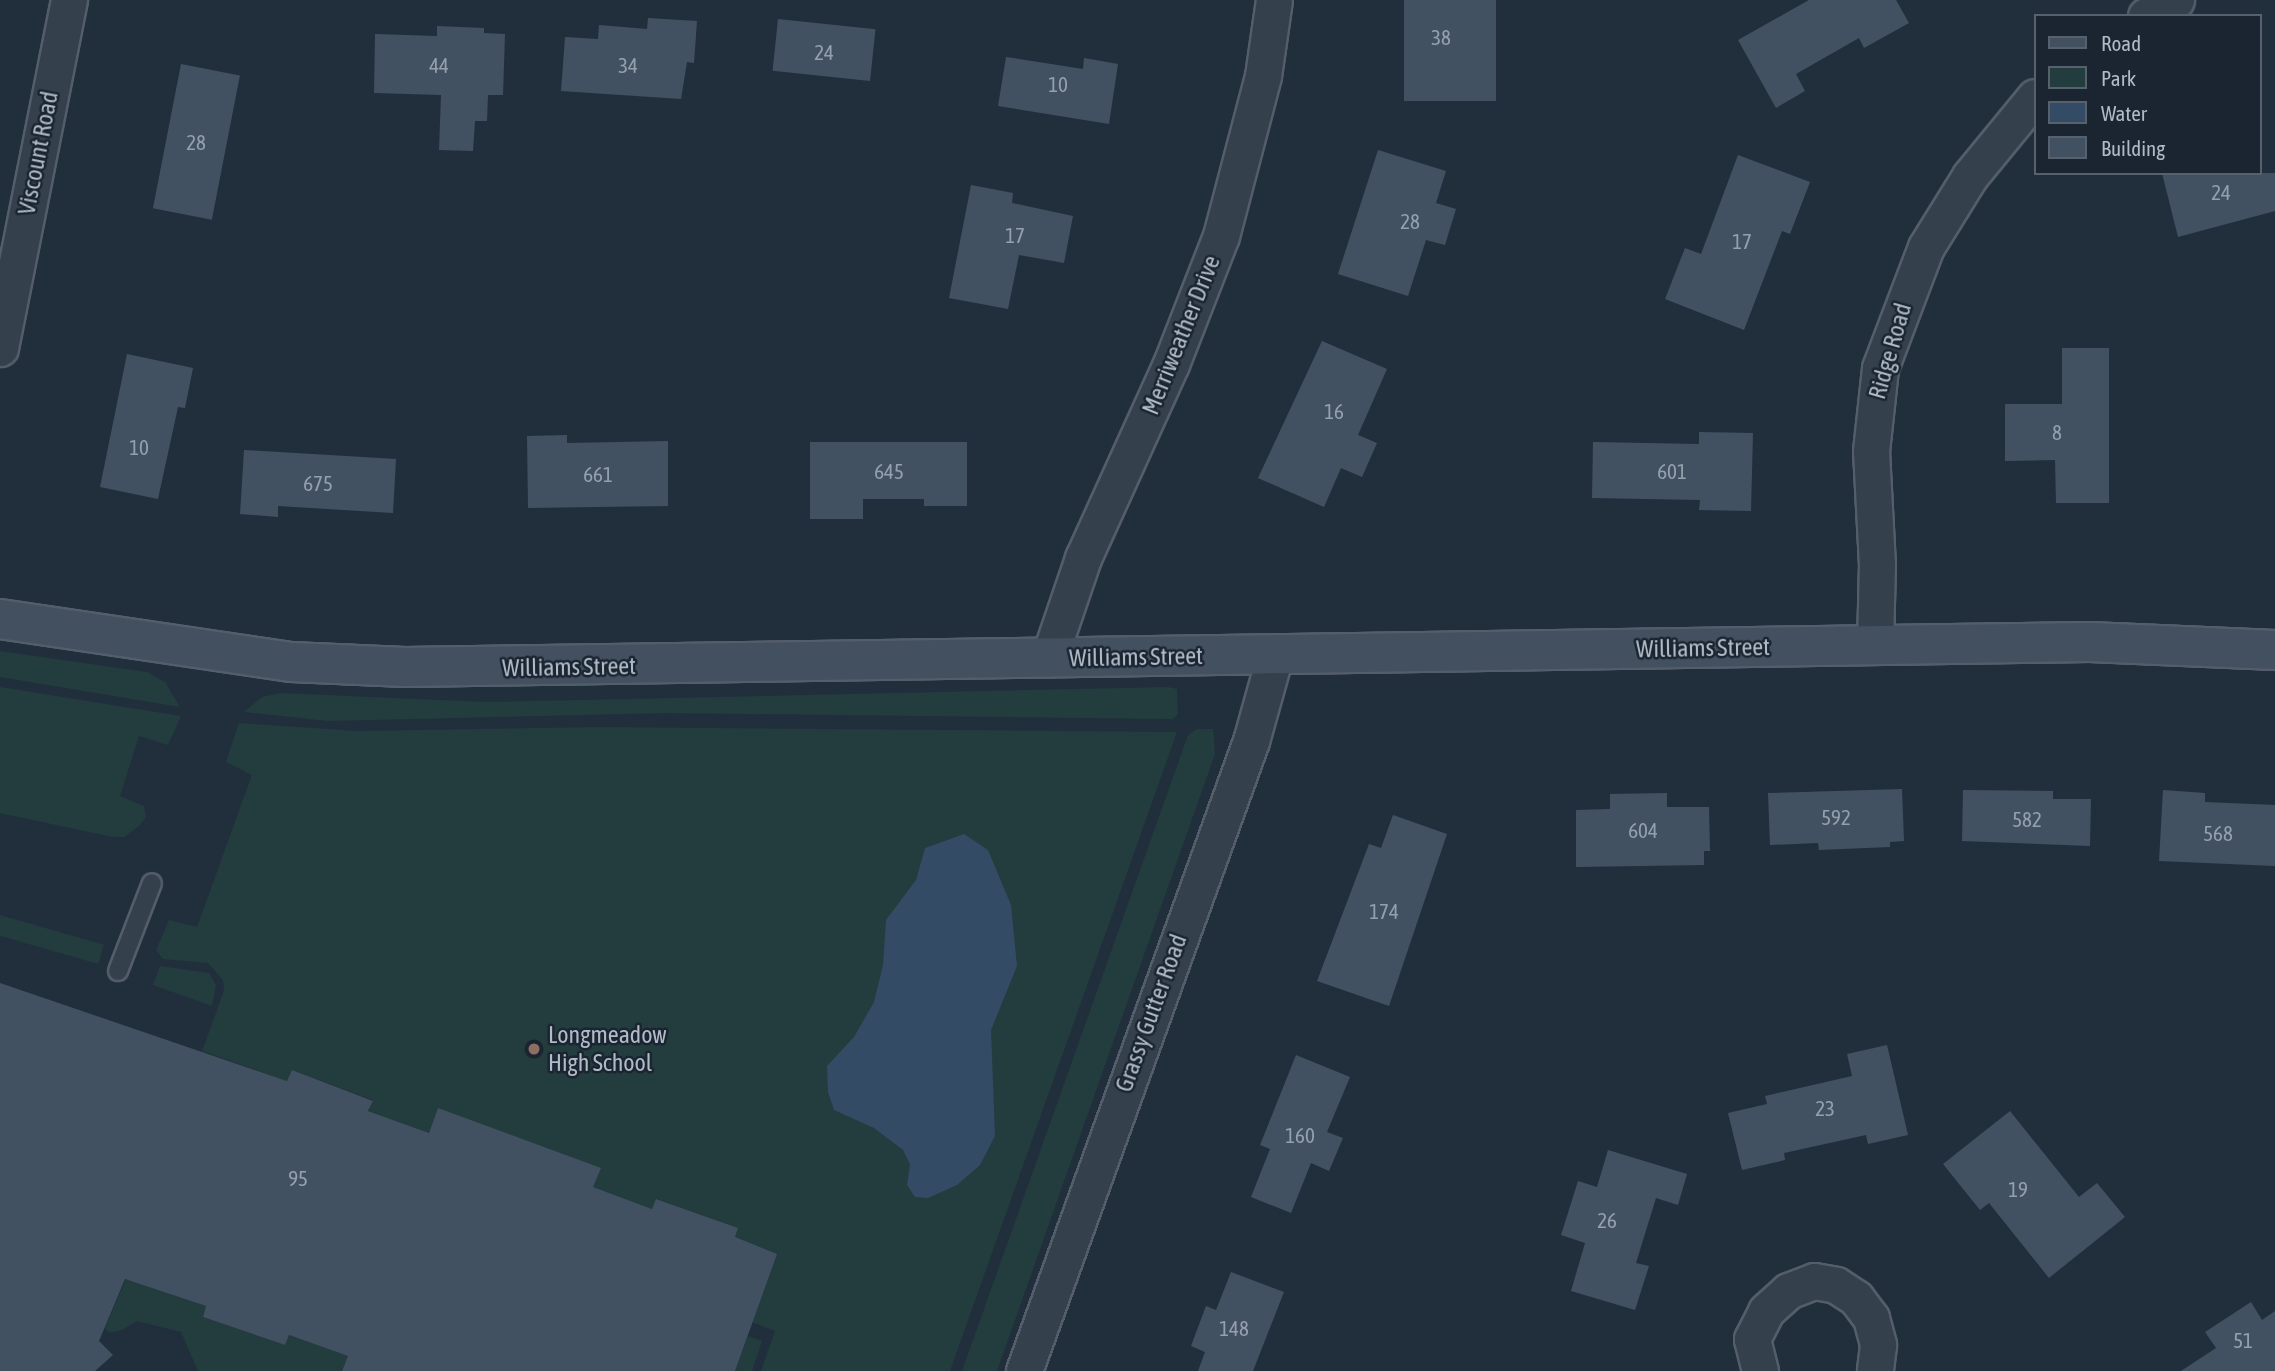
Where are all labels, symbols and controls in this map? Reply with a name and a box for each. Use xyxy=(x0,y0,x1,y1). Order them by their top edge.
legend xyxy=(2034,14,2261,175)
house number: 38 xyxy=(1431,24,1451,50)
text: Road xyxy=(2101,31,2141,55)
house number: 24 xyxy=(814,39,834,65)
house number: 44 xyxy=(429,52,449,78)
house number: 34 xyxy=(618,52,638,78)
text: Park xyxy=(2101,66,2136,90)
house number: 10 xyxy=(1048,71,1068,97)
street label: Viscount Road xyxy=(12,89,64,217)
text: Water xyxy=(2101,101,2147,125)
house number: 28 xyxy=(186,129,206,155)
text: Building xyxy=(2101,136,2165,160)
house number: 24 xyxy=(2211,179,2231,205)
house number: 28 xyxy=(1400,208,1420,234)
house number: 17 xyxy=(1005,222,1025,248)
house number: 17 xyxy=(1732,228,1752,254)
street label: Merriweather Drive xyxy=(1136,251,1226,419)
street label: Ridge Road xyxy=(1863,300,1917,402)
house number: 16 xyxy=(1324,398,1344,424)
house number: 8 xyxy=(2052,419,2062,445)
house number: 10 xyxy=(129,434,149,460)
house number: 645 xyxy=(874,458,904,484)
house number: 601 xyxy=(1657,458,1687,484)
house number: 661 xyxy=(583,461,613,487)
house number: 675 xyxy=(303,470,333,496)
street label: Williams Street xyxy=(1636,632,1770,664)
street label: Williams Street xyxy=(1069,641,1203,673)
street label: Williams Street xyxy=(502,651,636,683)
house number: 592 xyxy=(1821,804,1851,830)
house number: 582 xyxy=(2012,806,2042,832)
house number: 604 xyxy=(1628,817,1658,843)
house number: 568 xyxy=(2203,820,2233,846)
house number: 174 xyxy=(1369,898,1399,924)
street label: Grassy Gutter Road xyxy=(1109,930,1193,1096)
place label: Longmeadow High School xyxy=(548,1021,667,1077)
marker: Longmeadow High School xyxy=(526,1041,542,1057)
house number: 23 xyxy=(1815,1095,1835,1121)
house number: 160 xyxy=(1285,1122,1315,1148)
house number: 95 xyxy=(288,1165,308,1191)
house number: 19 xyxy=(2008,1176,2028,1202)
house number: 26 xyxy=(1597,1207,1617,1233)
house number: 148 xyxy=(1219,1315,1249,1341)
house number: 51 xyxy=(2233,1327,2253,1353)

